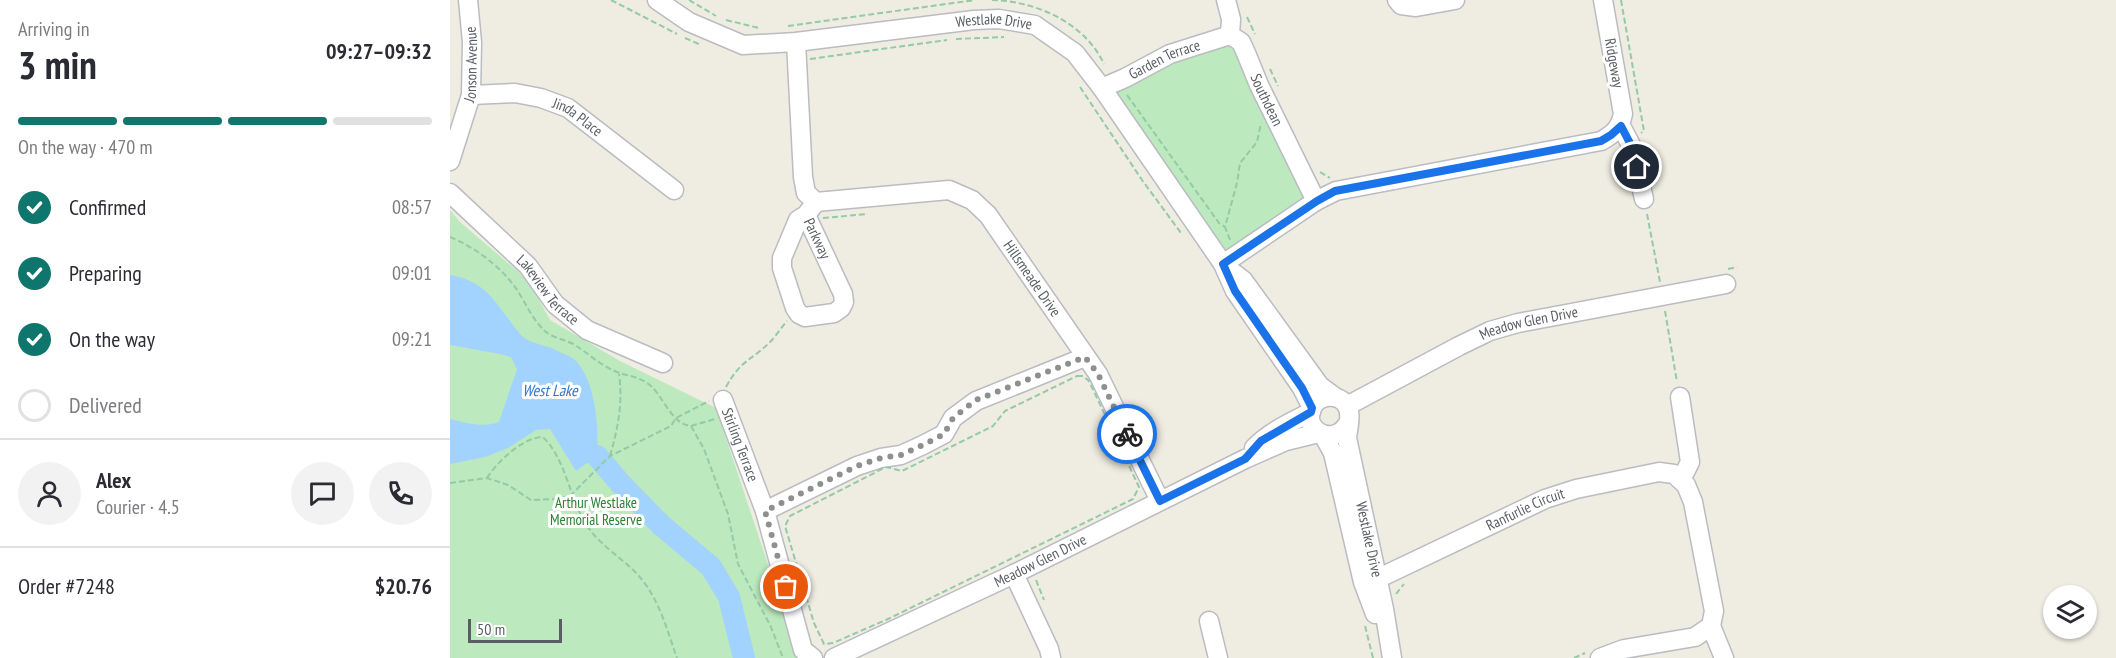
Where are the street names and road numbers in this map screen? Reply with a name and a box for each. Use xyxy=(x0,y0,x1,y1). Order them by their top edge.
street label: Westlake Drive xyxy=(955,9,1034,33)
street label: Jonson Avenue xyxy=(459,26,481,105)
street label: Garden Terrace xyxy=(1125,35,1202,83)
street label: Ridgeway xyxy=(1601,37,1628,90)
street label: Southdean xyxy=(1246,71,1288,129)
street label: Jinda Place xyxy=(549,93,607,140)
street label: Parkway xyxy=(800,215,835,262)
street label: Hillsmeade Drive xyxy=(999,237,1065,320)
street label: Lakeview Terrace xyxy=(513,250,583,329)
street label: Meadow Glen Drive xyxy=(1476,302,1579,344)
street label: Stirling Terrace xyxy=(718,405,763,484)
street label: Ranfurlie Circuit xyxy=(1483,483,1567,535)
street label: Westlake Drive xyxy=(1352,500,1387,579)
street label: Meadow Glen Drive xyxy=(991,530,1089,591)

